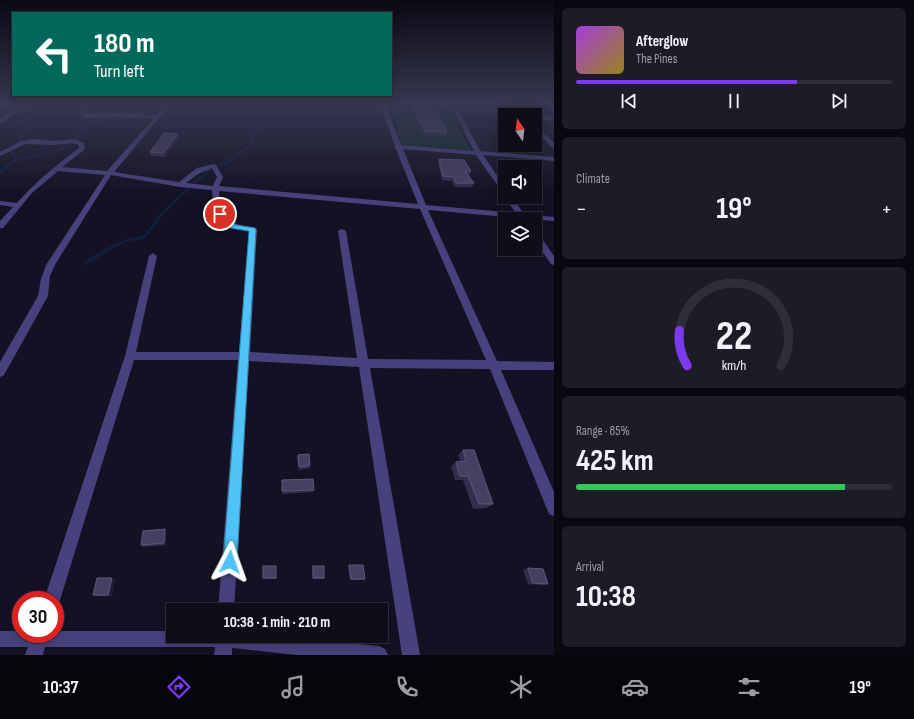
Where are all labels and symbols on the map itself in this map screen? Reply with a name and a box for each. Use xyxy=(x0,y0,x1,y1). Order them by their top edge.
north arrow xyxy=(498,108,542,152)
pin xyxy=(203,197,237,231)
position arrow xyxy=(209,541,251,583)
speed limit sign: 30 xyxy=(12,591,64,643)

